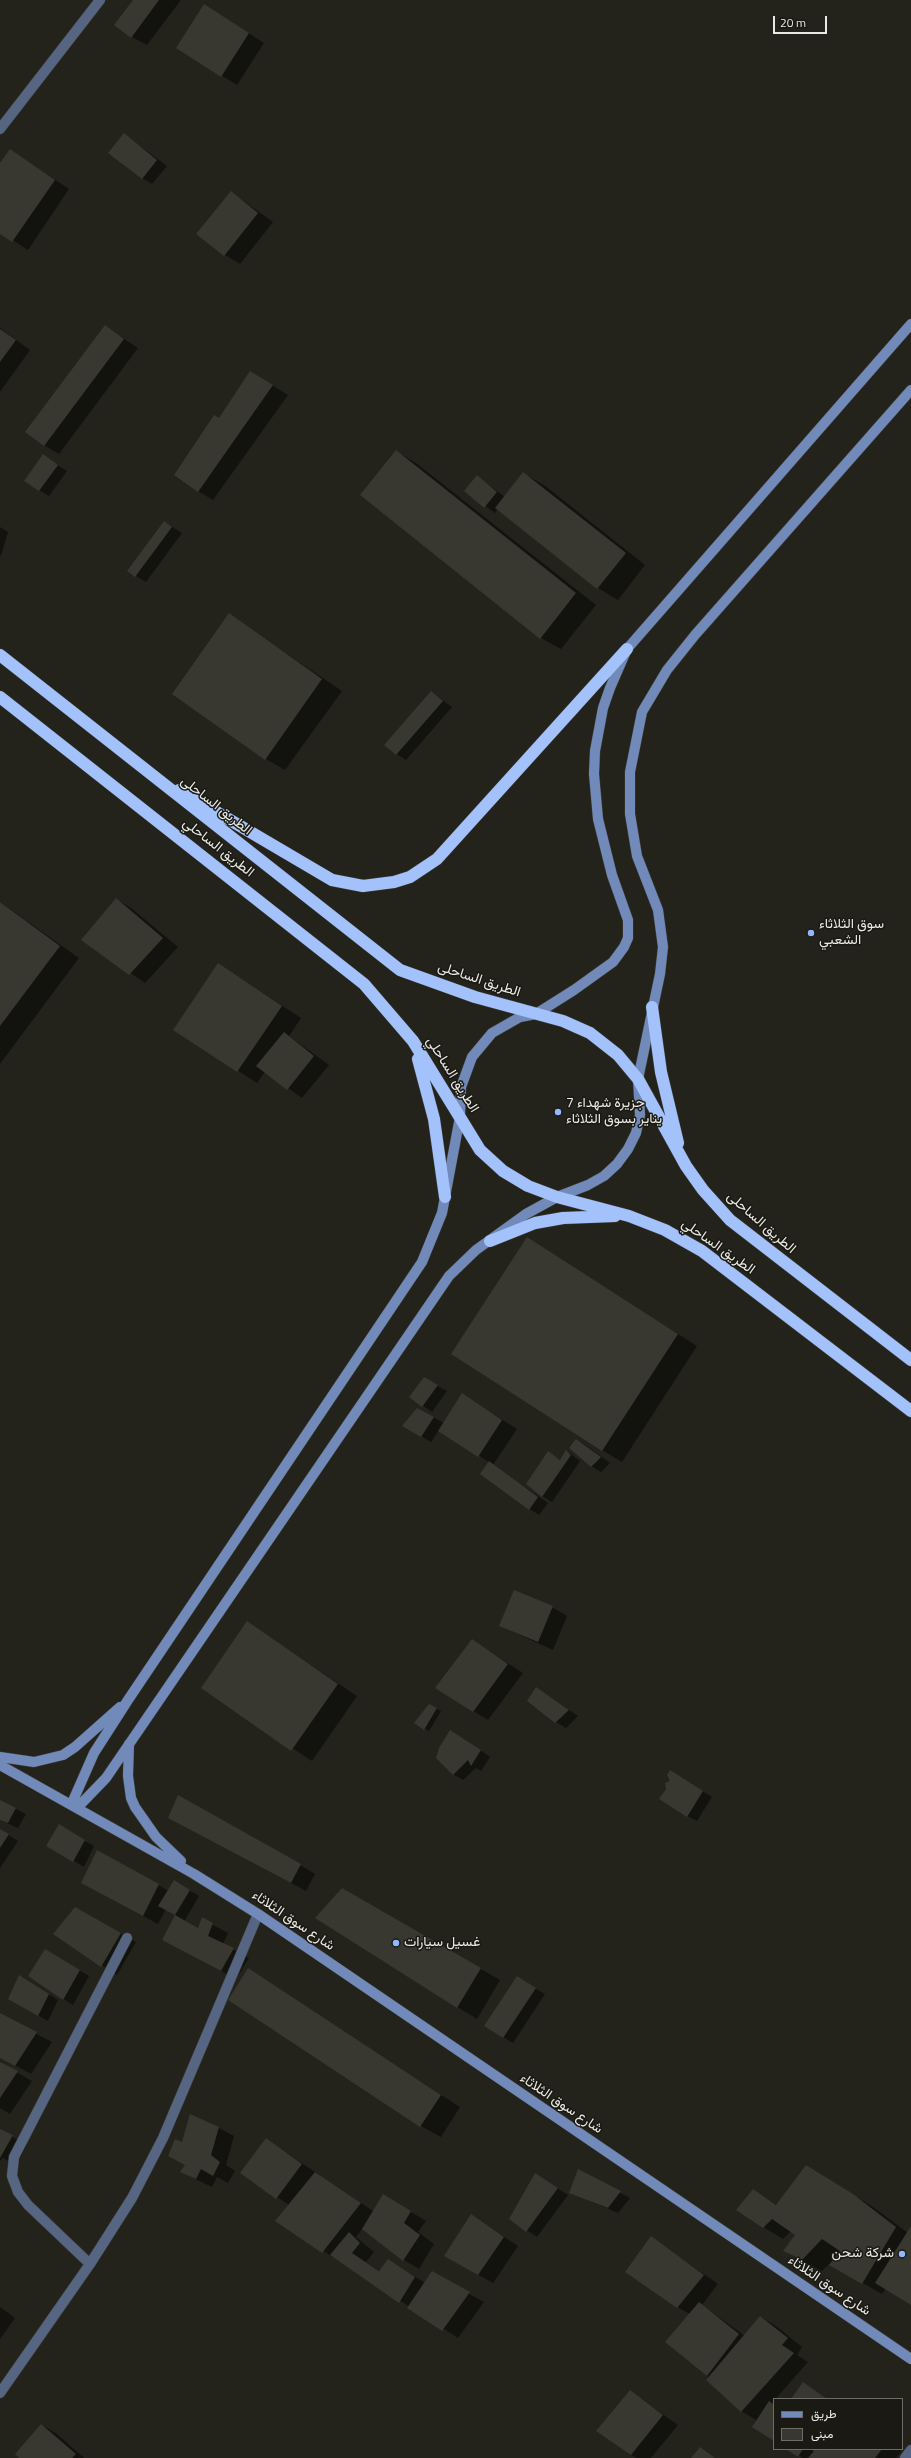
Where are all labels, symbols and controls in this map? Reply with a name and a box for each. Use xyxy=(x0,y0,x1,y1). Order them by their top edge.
scale bar xyxy=(775,8,829,34)
text: 20 m xyxy=(780,13,806,32)
street label: الطريق الساحلى xyxy=(177,773,255,839)
street label: الطريق الساحلي xyxy=(179,815,257,881)
place label: سوق الثلاثاء الشعبي xyxy=(819,917,884,950)
marker: سوق الثلاثاء الشعبي xyxy=(806,928,816,938)
street label: الطريق الساحلى xyxy=(435,959,523,1001)
street label: الطريق الساحلي xyxy=(422,1034,482,1116)
place label: جزيرة شهداء 7 يناير بسوق الثلاثاء xyxy=(566,1096,662,1128)
marker: جزيرة شهداء 7 يناير بسوق الثلاثاء xyxy=(553,1107,563,1117)
street label: الطريق الساحلى xyxy=(723,1188,799,1258)
street label: الطريق الساحلي xyxy=(678,1215,758,1279)
street label: شارع سوق الثلاثاء xyxy=(248,1887,338,1955)
place label: غسيل سيارات xyxy=(404,1935,480,1951)
marker: غسيل سيارات xyxy=(391,1938,401,1948)
street label: شارع سوق الثلاثاء xyxy=(516,2070,606,2138)
place label: شركة شحن xyxy=(832,2246,894,2262)
marker: شركة شحن xyxy=(897,2249,907,2259)
street label: شارع سوق الثلاثاء xyxy=(784,2252,874,2320)
legend xyxy=(773,2398,903,2450)
text: طريق xyxy=(811,2404,836,2423)
text: مبنى xyxy=(811,2424,833,2443)

